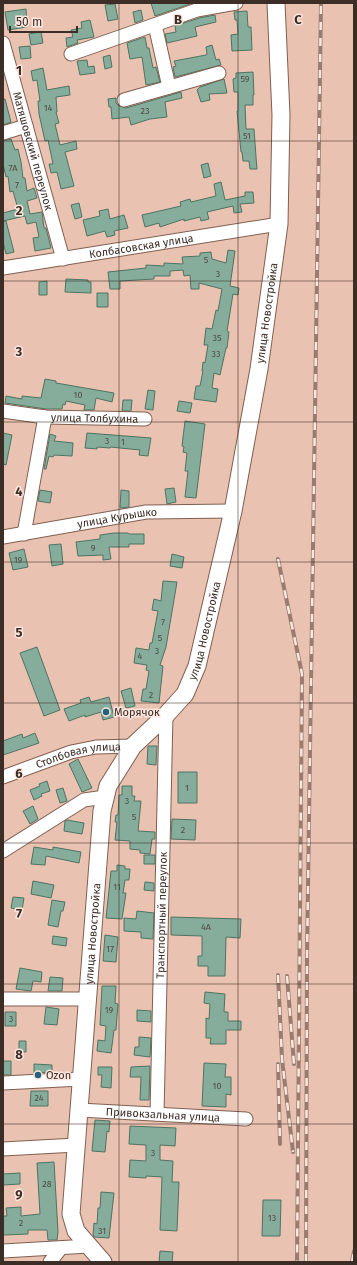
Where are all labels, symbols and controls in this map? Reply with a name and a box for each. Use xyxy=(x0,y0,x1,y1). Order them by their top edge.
scale bar xyxy=(10,8,77,34)
text: B xyxy=(174,12,182,27)
text: C xyxy=(294,12,302,27)
text: 50 m xyxy=(16,15,42,29)
text: 1 xyxy=(16,63,22,78)
house number: 59 xyxy=(240,74,250,84)
street label: Матяшовский переулок xyxy=(10,90,56,212)
house number: 14 xyxy=(44,103,53,113)
house number: 23 xyxy=(141,106,149,116)
house number: 51 xyxy=(243,131,251,141)
house number: 7А xyxy=(9,163,18,173)
house number: 7 xyxy=(15,180,19,190)
text: 2 xyxy=(16,203,23,218)
street label: Колбасовская улица xyxy=(88,231,194,261)
house number: 5 xyxy=(204,255,209,265)
street label: улица Новостройка xyxy=(253,262,280,364)
house number: 3 xyxy=(216,269,220,279)
house number: 35 xyxy=(212,333,222,343)
text: 3 xyxy=(15,344,23,359)
house number: 33 xyxy=(212,349,220,359)
house number: 10 xyxy=(74,390,82,400)
street label: улица Толбухина xyxy=(51,411,138,425)
house number: 3 xyxy=(105,436,109,446)
house number: 1 xyxy=(121,437,125,447)
text: 4 xyxy=(15,484,23,499)
street label: улица Курышко xyxy=(76,505,157,530)
house number: 9 xyxy=(91,543,96,553)
house number: 19 xyxy=(14,555,23,565)
street label: улица Новостройка xyxy=(185,580,223,682)
house number: 7 xyxy=(161,617,165,627)
text: 5 xyxy=(16,625,23,640)
house number: 5 xyxy=(158,633,163,643)
house number: 3 xyxy=(155,646,159,656)
house number: 4 xyxy=(138,651,143,661)
house number: 2 xyxy=(149,690,153,700)
place label: Морячок xyxy=(114,706,160,719)
marker: Морячок xyxy=(101,707,111,717)
street label: Столбовая улица xyxy=(34,740,121,771)
text: 6 xyxy=(15,766,23,781)
house number: 1 xyxy=(185,783,189,793)
house number: 3 xyxy=(125,796,129,806)
house number: 5 xyxy=(132,812,137,822)
house number: 2 xyxy=(181,825,185,835)
street label: Транспортный переулок xyxy=(154,851,169,979)
house number: 11 xyxy=(113,882,121,892)
street label: улица Новостройка xyxy=(82,883,103,985)
text: 7 xyxy=(16,906,22,921)
house number: 4А xyxy=(201,922,212,932)
house number: 17 xyxy=(106,944,114,954)
house number: 19 xyxy=(105,1005,114,1015)
house number: 3 xyxy=(9,1014,13,1024)
text: 8 xyxy=(15,1047,23,1062)
place label: Ozon xyxy=(46,1069,71,1082)
marker: Ozon xyxy=(33,1070,43,1080)
house number: 10 xyxy=(213,1081,221,1091)
house number: 24 xyxy=(34,1093,44,1103)
street label: Привокзальная улица xyxy=(105,1105,220,1124)
house number: 3 xyxy=(151,1148,155,1158)
house number: 28 xyxy=(42,1179,52,1189)
text: 9 xyxy=(15,1187,23,1202)
house number: 13 xyxy=(268,1213,276,1223)
house number: 2 xyxy=(19,1218,23,1228)
house number: 31 xyxy=(98,1226,106,1236)

